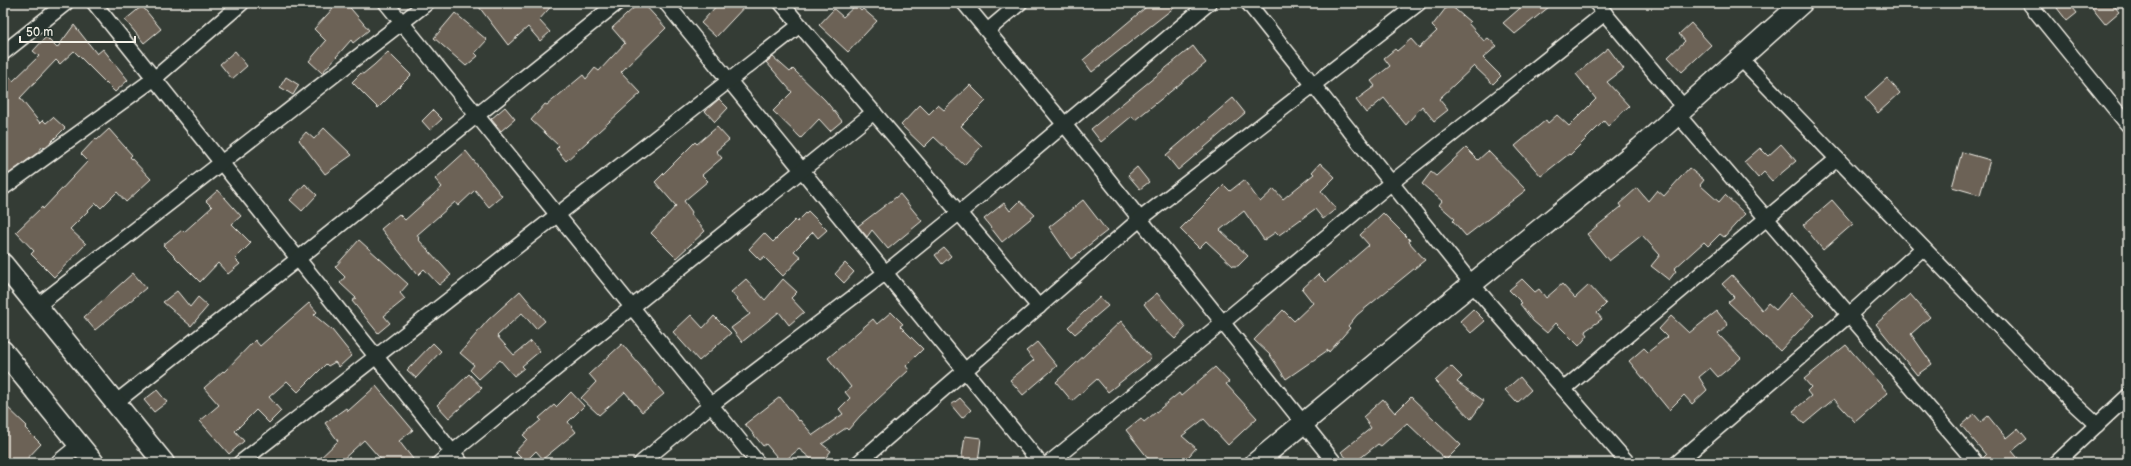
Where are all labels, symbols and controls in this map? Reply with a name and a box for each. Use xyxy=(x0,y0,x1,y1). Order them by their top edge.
scale bar xyxy=(20,18,135,44)
text: 50 m xyxy=(26,25,53,40)

